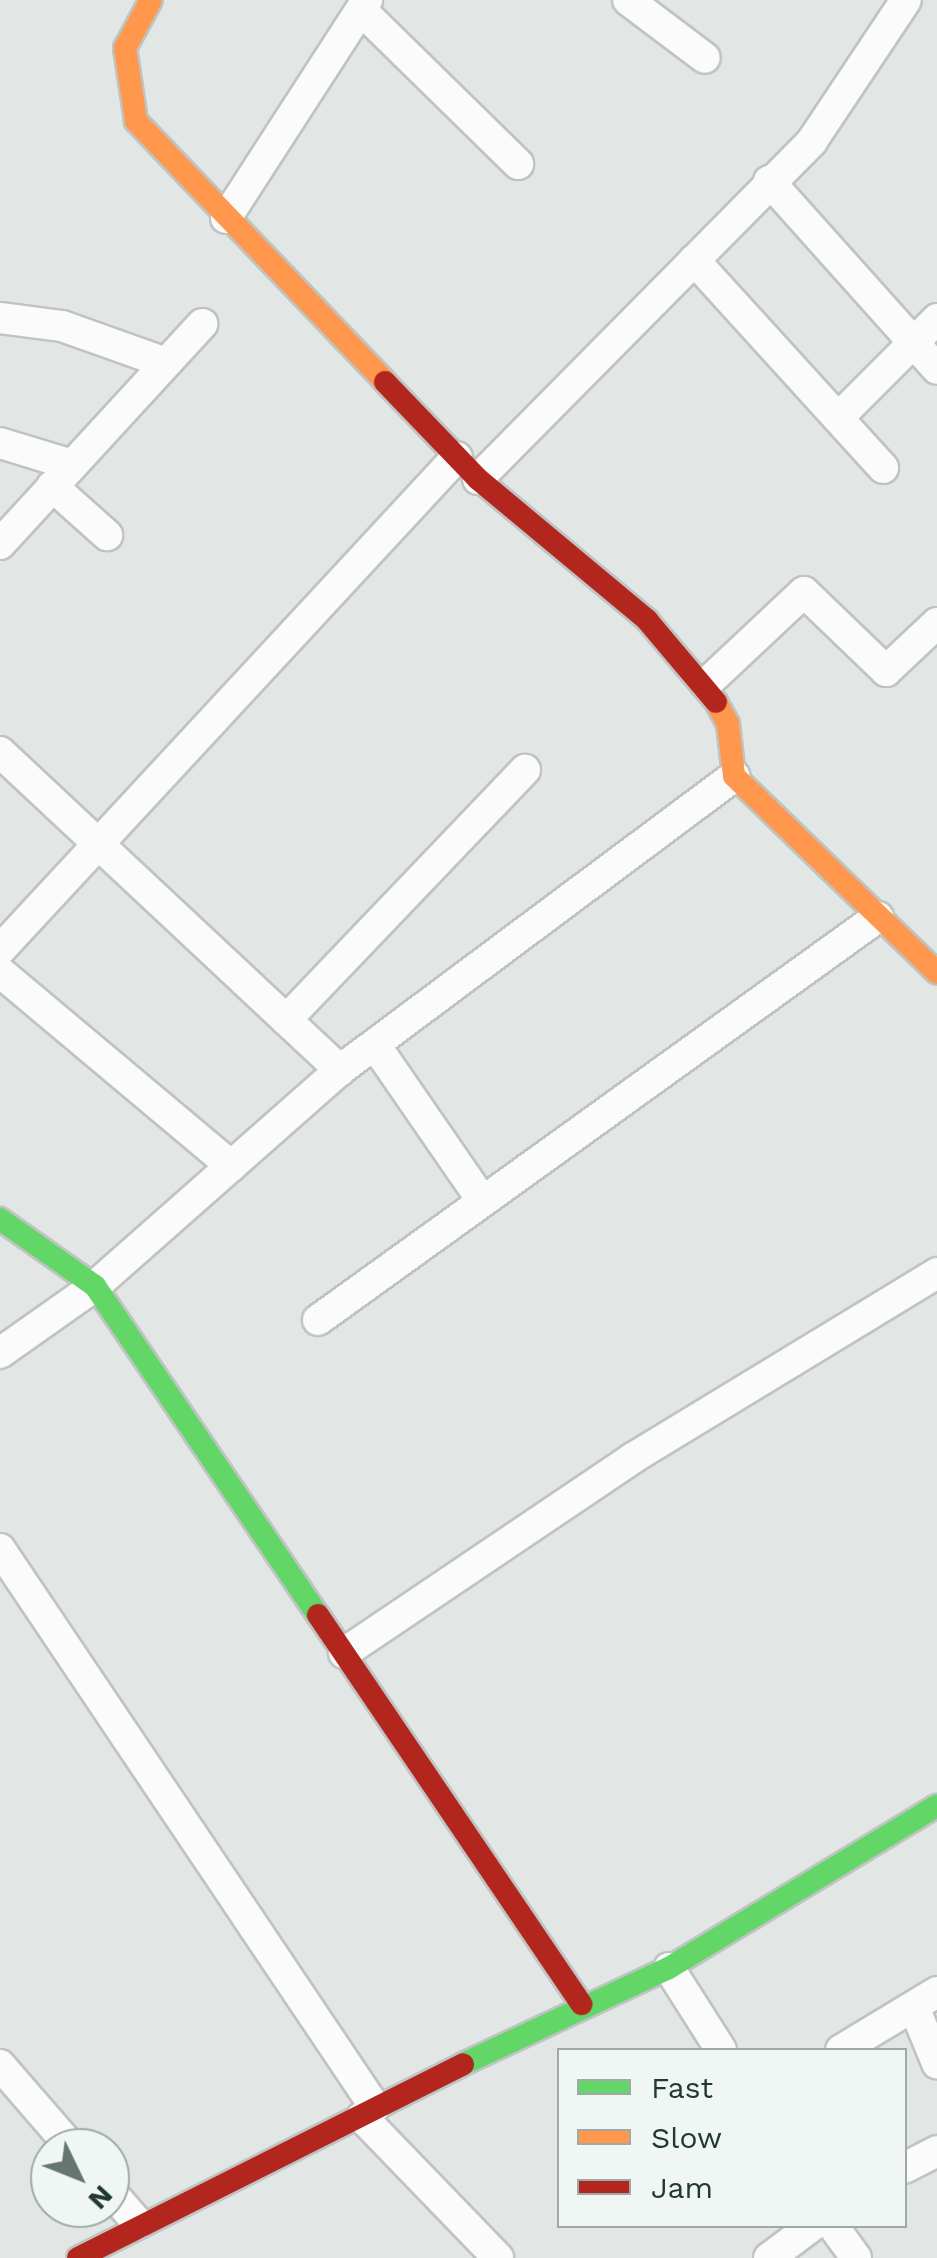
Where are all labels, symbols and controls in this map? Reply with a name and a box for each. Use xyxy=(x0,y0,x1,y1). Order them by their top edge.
legend xyxy=(557,2048,907,2228)
text: Fast xyxy=(651,2070,713,2105)
text: Slow xyxy=(651,2120,722,2155)
north arrow xyxy=(30,2128,130,2228)
text: Jam xyxy=(651,2170,713,2205)
text: N xyxy=(82,2179,120,2216)

